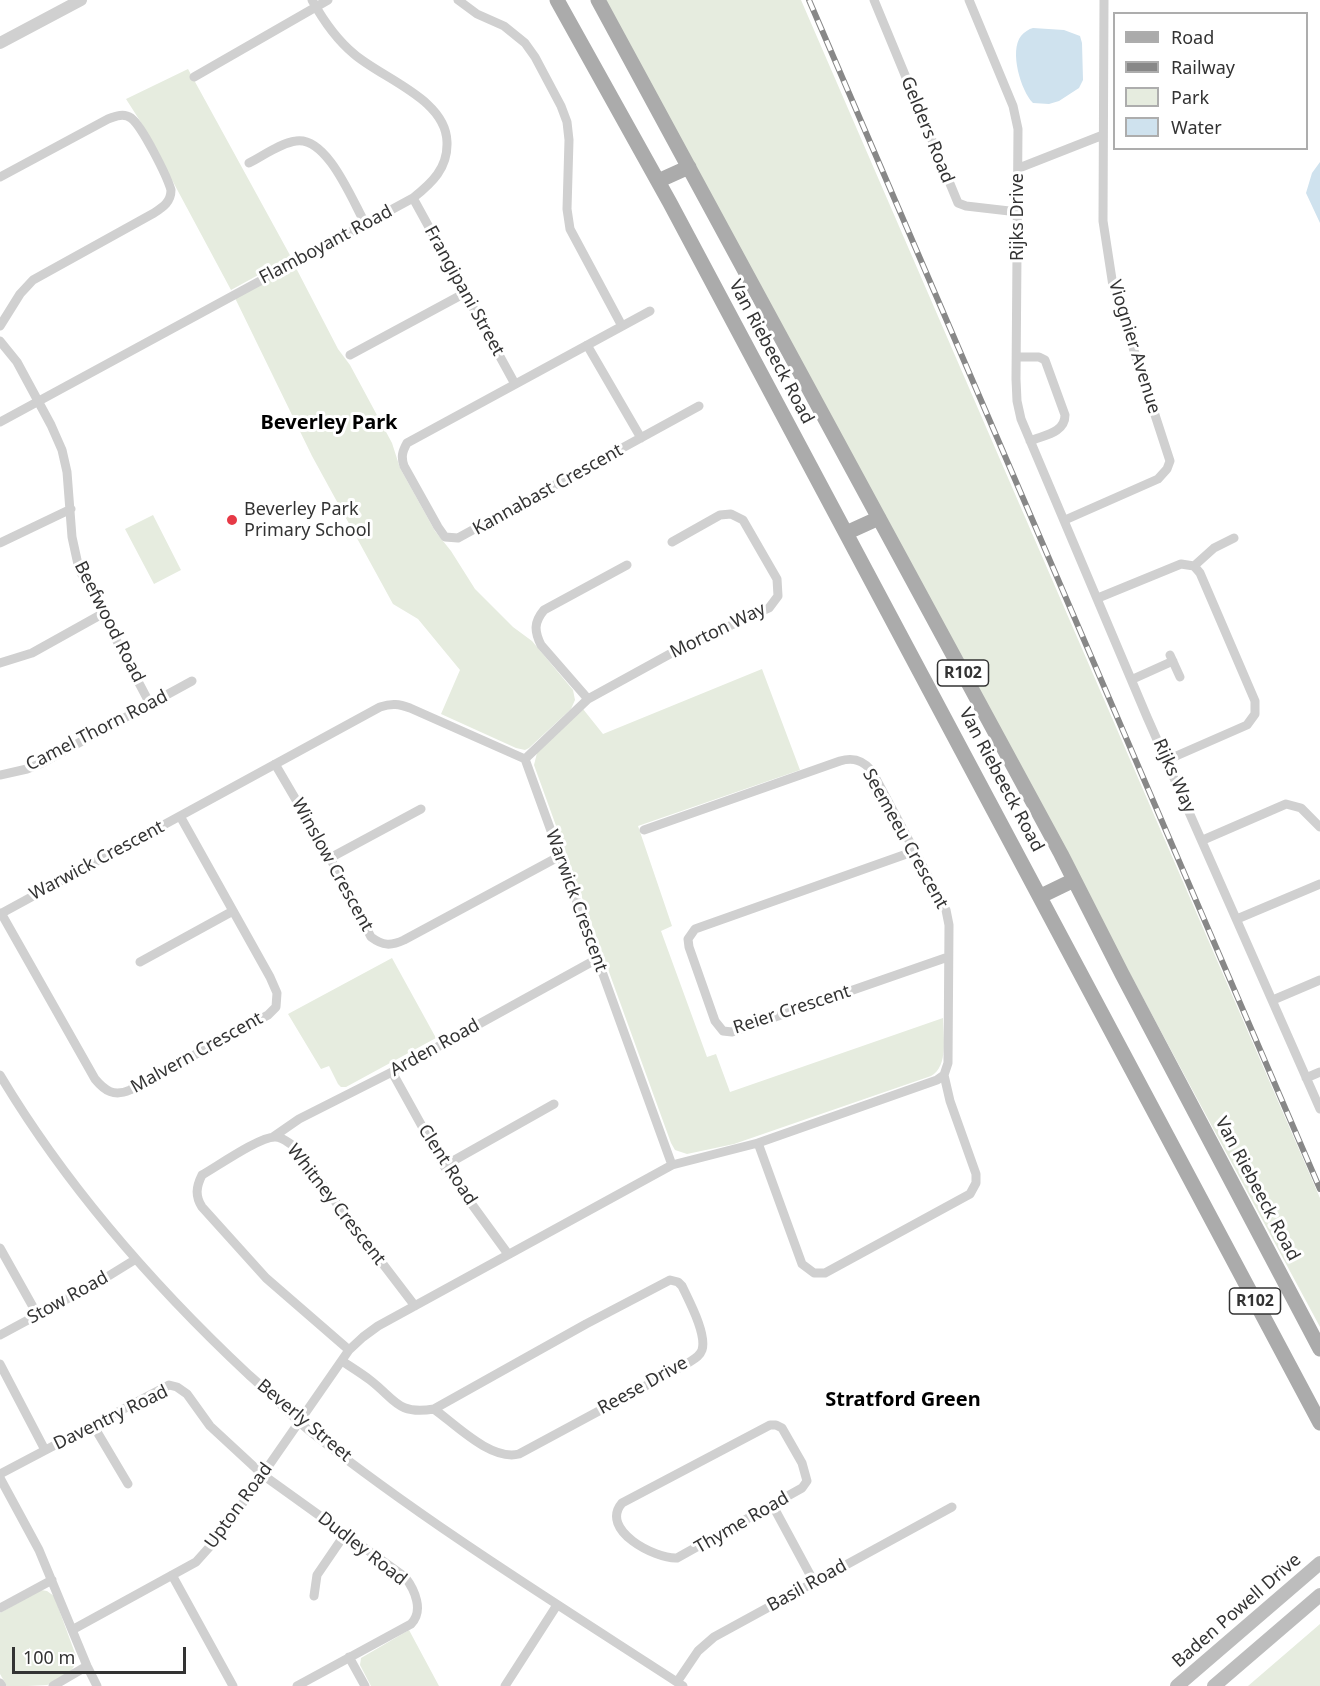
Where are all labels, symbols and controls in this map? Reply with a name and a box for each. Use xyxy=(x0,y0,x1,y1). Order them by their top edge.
legend xyxy=(1113,12,1308,150)
text: Road xyxy=(1171,25,1214,49)
text: Railway xyxy=(1171,55,1235,79)
street label: Gelders Road xyxy=(896,74,958,186)
text: Park xyxy=(1171,85,1209,109)
text: Water xyxy=(1171,115,1222,139)
street label: Rijks Drive xyxy=(1007,173,1029,261)
street label: Flamboyant Road xyxy=(256,201,396,289)
street label: Frangipani Street xyxy=(419,222,509,360)
street label: Van Riebeeck Road xyxy=(724,276,818,428)
street label: Viognier Avenue xyxy=(1103,278,1165,416)
district label: Beverley Park xyxy=(261,411,397,435)
street label: Kannabast Crescent xyxy=(469,440,627,540)
place label: Beverley Park Primary School xyxy=(244,499,371,542)
marker: Beverley Park Primary School xyxy=(225,513,239,527)
street label: Beefwood Road xyxy=(69,558,149,686)
street label: Morton Way xyxy=(667,599,769,663)
road number: R102 xyxy=(938,660,988,686)
street label: Camel Thorn Road xyxy=(22,686,172,776)
street label: Van Riebeeck Road xyxy=(954,704,1048,856)
street label: Rijks Way xyxy=(1148,735,1200,817)
street label: Seemeeu Crescent xyxy=(858,765,952,913)
street label: Winslow Crescent xyxy=(286,795,378,935)
street label: Warwick Crescent xyxy=(26,816,168,906)
street label: Warwick Crescent xyxy=(540,827,612,975)
street label: Reier Crescent xyxy=(731,981,853,1039)
street label: Malvern Crescent xyxy=(127,1008,267,1098)
street label: Arden Road xyxy=(387,1015,483,1081)
street label: Van Riebeeck Road xyxy=(1210,1113,1304,1265)
street label: Clent Road xyxy=(413,1121,481,1209)
street label: Whitney Crescent xyxy=(282,1140,390,1270)
street label: Stow Road xyxy=(24,1267,112,1329)
road number: R102 xyxy=(1230,1288,1280,1314)
street label: Reese Drive xyxy=(594,1352,692,1420)
street label: Beverly Street xyxy=(252,1375,356,1467)
street label: Daventry Road xyxy=(50,1381,172,1455)
district label: Stratford Green xyxy=(825,1388,981,1412)
street label: Upton Road xyxy=(201,1459,277,1553)
street label: Thyme Road xyxy=(691,1487,793,1559)
street label: Dudley Road xyxy=(313,1508,411,1590)
street label: Baden Powell Drive xyxy=(1168,1549,1306,1673)
street label: Basil Road xyxy=(763,1555,851,1617)
scale bar xyxy=(15,1635,189,1673)
text: 100 m xyxy=(23,1645,75,1669)

